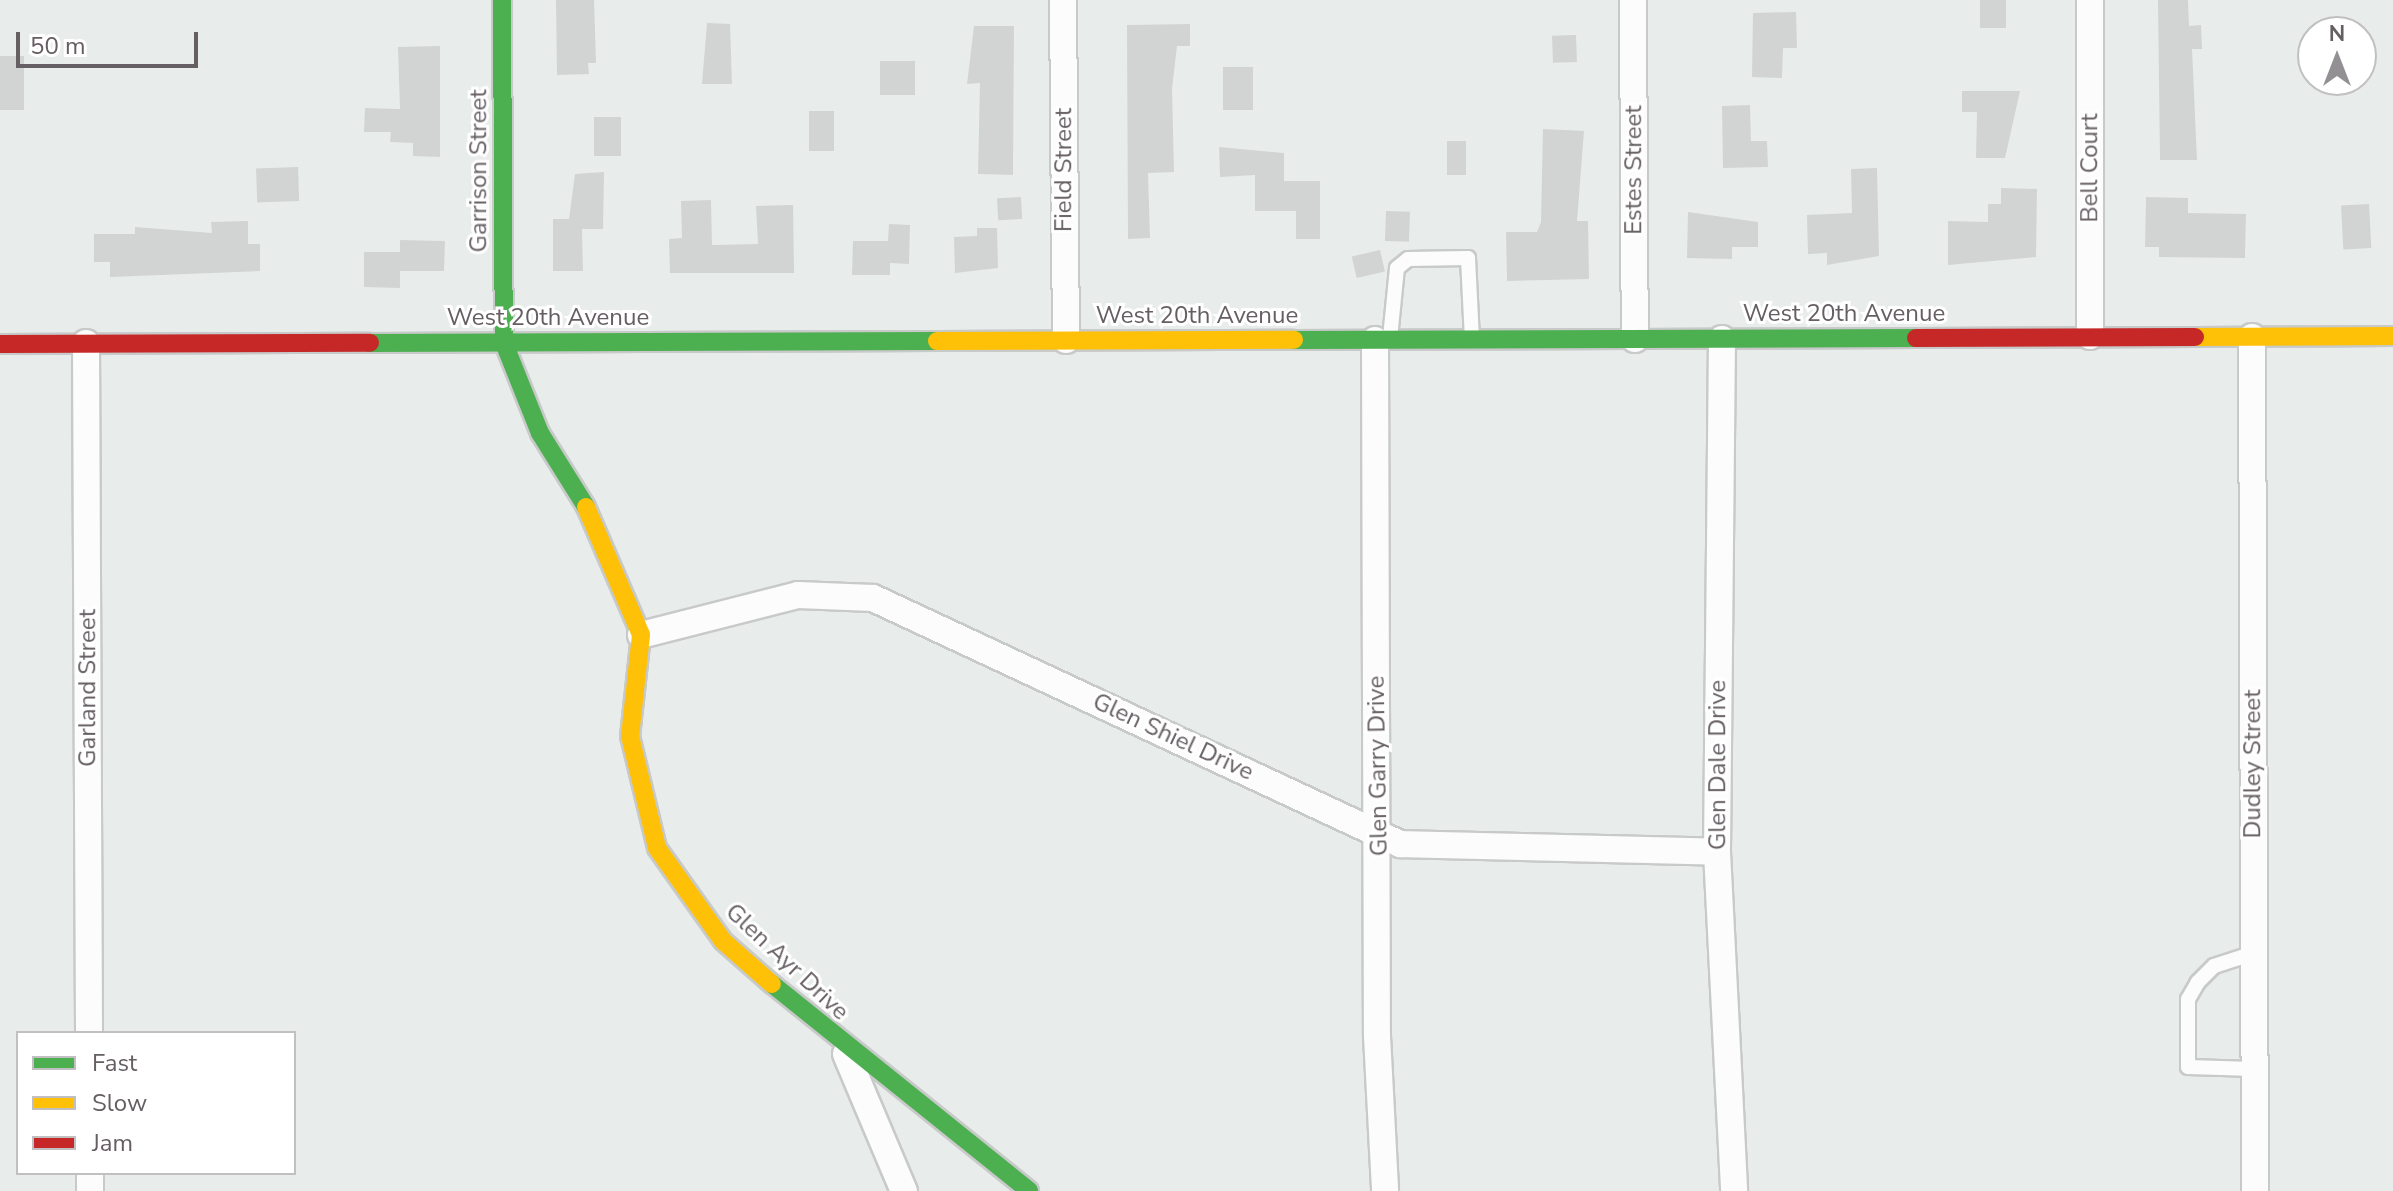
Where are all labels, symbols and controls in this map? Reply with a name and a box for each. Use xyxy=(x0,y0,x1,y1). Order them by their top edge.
scale bar xyxy=(20,16,202,66)
north arrow xyxy=(2297,16,2377,96)
text: N xyxy=(2329,19,2345,49)
text: 50 m xyxy=(30,30,86,62)
street label: Garrison Street xyxy=(465,89,493,253)
street label: Estes Street xyxy=(1620,105,1648,235)
street label: Field Street xyxy=(1050,108,1078,232)
street label: Bell Court xyxy=(2076,113,2104,223)
street label: West 20th Avenue xyxy=(1743,300,1945,328)
street label: West 20th Avenue xyxy=(1096,302,1298,330)
street label: West 20th Avenue xyxy=(447,304,649,332)
street label: Garland Street xyxy=(74,609,102,767)
street label: Glen Garry Drive xyxy=(1362,676,1394,856)
street label: Glen Dale Drive xyxy=(1704,680,1732,850)
street label: Glen Shiel Drive xyxy=(1088,687,1258,787)
street label: Dudley Street xyxy=(2239,690,2267,838)
street label: Glen Ayr Drive xyxy=(719,898,855,1026)
legend xyxy=(16,1031,296,1175)
text: Fast xyxy=(92,1047,137,1079)
text: Slow xyxy=(92,1087,147,1119)
text: Jam xyxy=(92,1127,133,1159)

